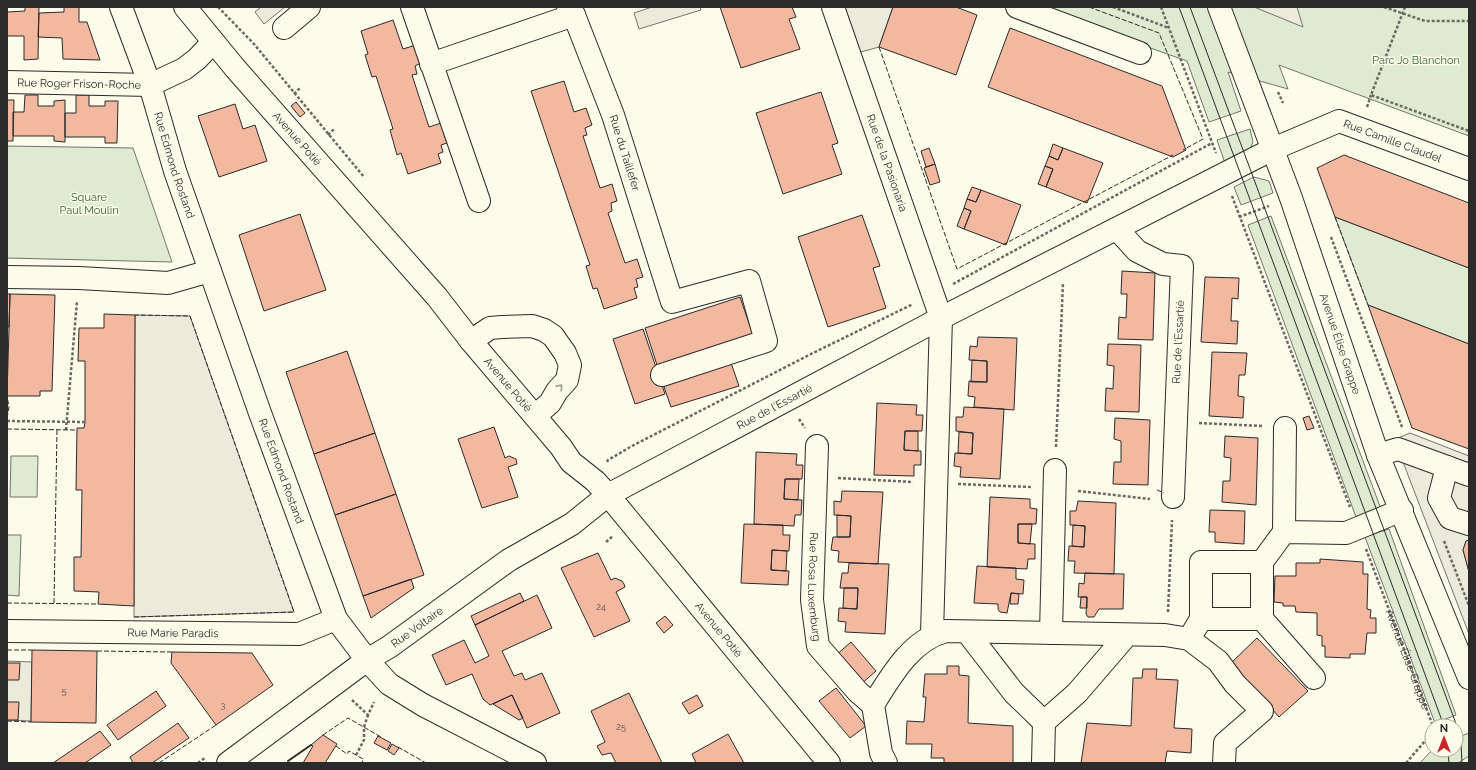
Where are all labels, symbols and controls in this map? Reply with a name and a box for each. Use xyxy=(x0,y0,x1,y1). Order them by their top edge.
park label: Parc Jo Blanchon xyxy=(1372,54,1460,67)
street label: Rue Roger Frison-Roche xyxy=(17,76,142,92)
street label: Avenue Potié xyxy=(270,109,324,169)
street label: Rue Edmond Rostand xyxy=(151,111,197,220)
street label: Rue de la Pasionaria xyxy=(864,112,910,214)
street label: Rue du Taillefer xyxy=(606,113,643,193)
street label: Rue Camille Claudel xyxy=(1341,117,1443,165)
park label: Square Paul Moulin xyxy=(59,191,119,217)
street label: Avenue Élise Grappe xyxy=(1317,292,1363,397)
street label: Rue de l'Essartié xyxy=(1170,299,1187,384)
street label: Avenue Potié xyxy=(481,355,535,415)
street label: Rue de l'Essartié xyxy=(735,381,815,432)
one-way arrow xyxy=(556,385,563,392)
street label: Rue Edmond Rostand xyxy=(256,417,306,526)
street label: Rue Rosa Luxemburg xyxy=(805,532,823,642)
street label: Avenue Potié xyxy=(692,600,745,660)
house number: 24 xyxy=(596,602,606,612)
street label: Rue Voltaire xyxy=(389,604,446,650)
street label: Avenue Élise Grappe xyxy=(1382,608,1432,712)
street label: Rue Marie Paradis xyxy=(127,626,219,640)
house number: 5 xyxy=(62,686,67,696)
house number: 3 xyxy=(221,700,226,710)
north arrow xyxy=(1424,718,1464,758)
house number: 25 xyxy=(616,722,626,732)
text: N xyxy=(1440,722,1448,735)

